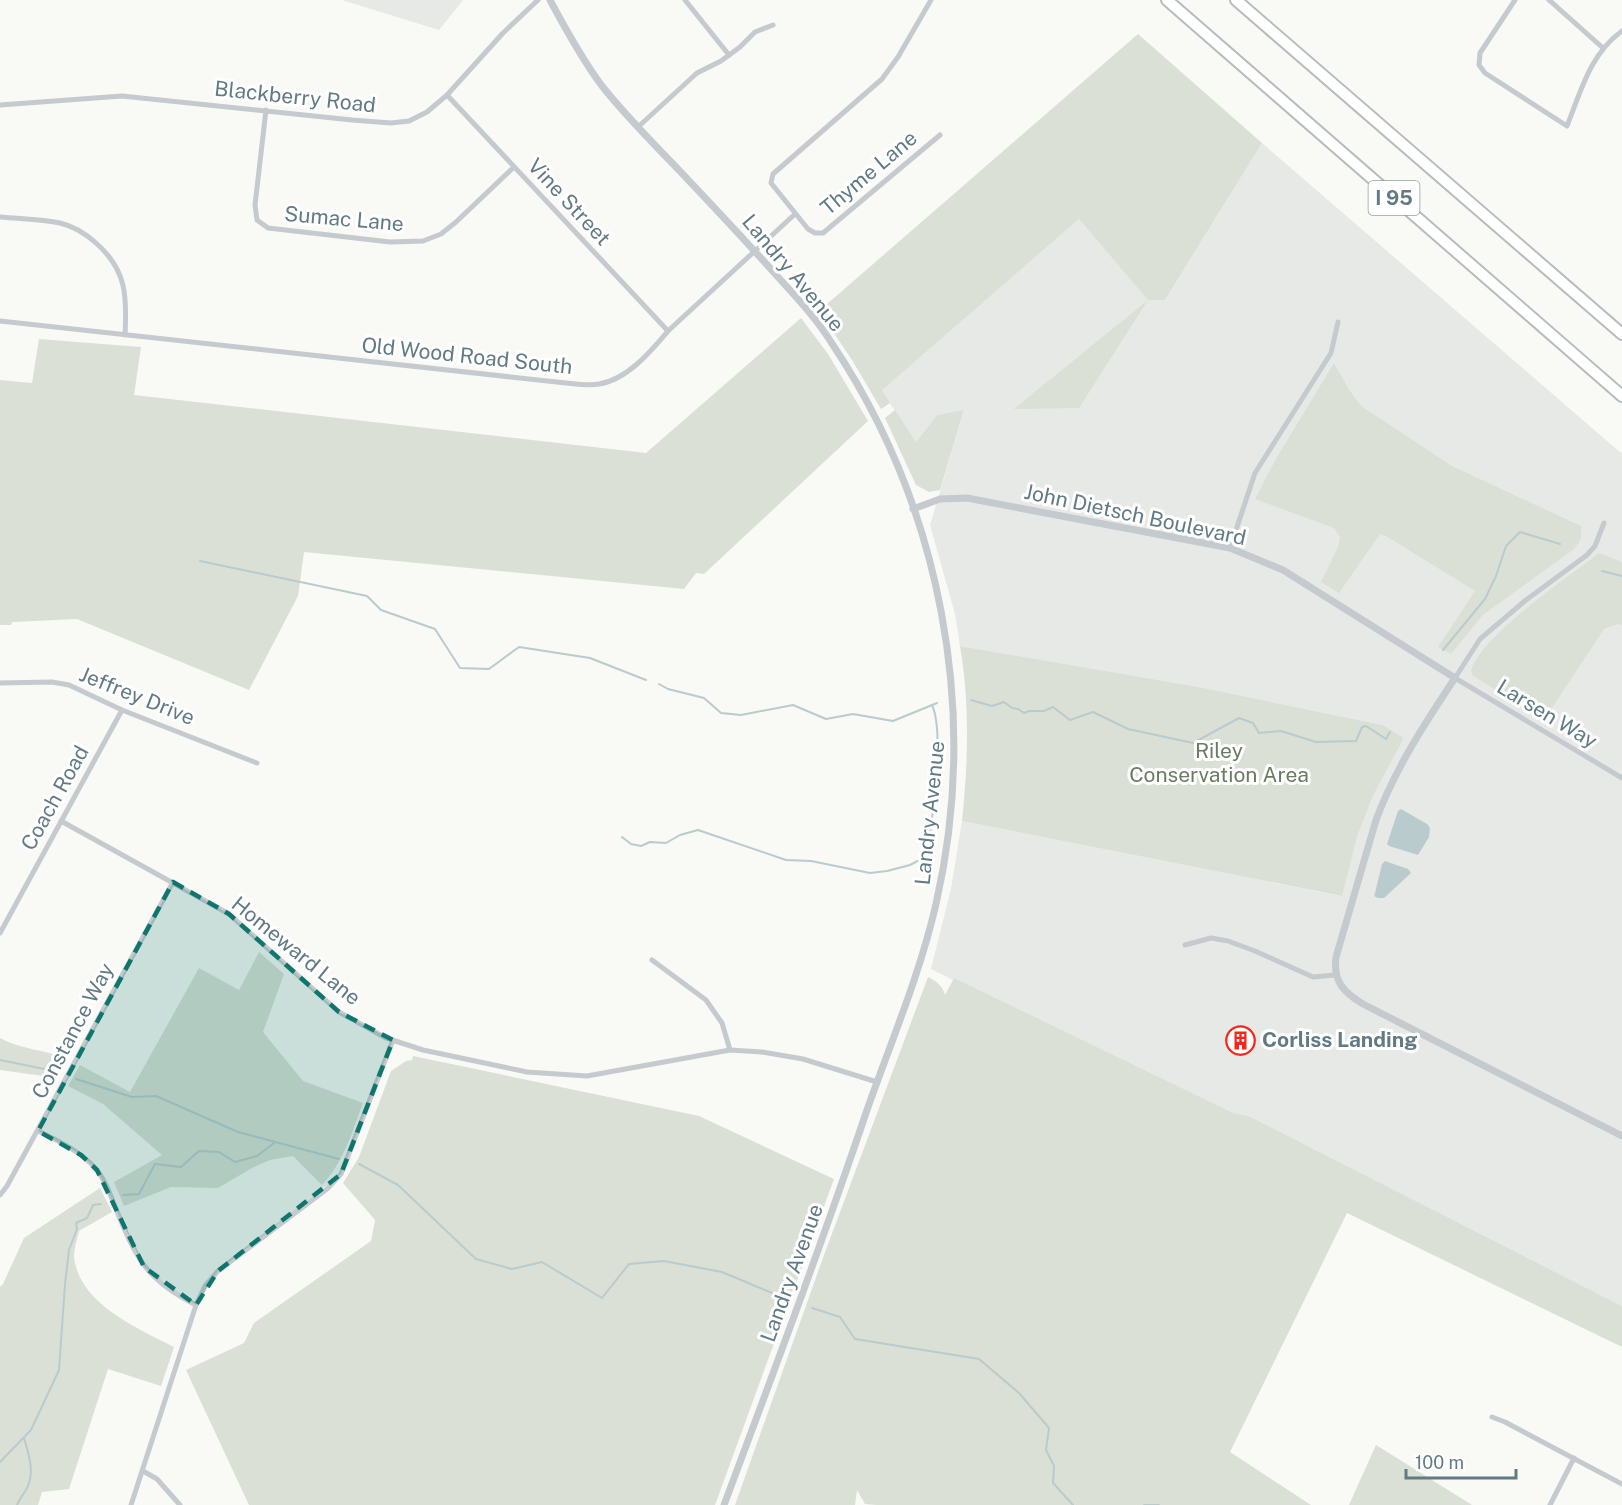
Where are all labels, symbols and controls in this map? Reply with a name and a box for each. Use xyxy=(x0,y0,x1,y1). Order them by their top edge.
street label: Blackberry Road xyxy=(213,76,377,117)
street label: Thyme Lane xyxy=(815,125,922,220)
street label: Vine Street xyxy=(523,153,616,250)
road number: I 95 xyxy=(1368,181,1420,215)
street label: Sumac Lane xyxy=(283,201,405,236)
street label: Landry Avenue xyxy=(737,209,850,336)
street label: Old Wood Road South xyxy=(360,332,574,379)
street label: John Dietsch Boulevard xyxy=(1022,479,1248,550)
street label: Jeffrey Drive xyxy=(76,661,198,730)
street label: Larsen Way xyxy=(1493,674,1602,753)
park label: Riley Conservation Area xyxy=(1129,738,1309,787)
street label: Landry Avenue xyxy=(909,740,950,886)
street label: Coach Road xyxy=(16,741,94,855)
street label: Homeward Lane xyxy=(227,891,366,1010)
street label: Constance Way xyxy=(26,959,119,1103)
building icon: Corliss Landing xyxy=(1225,1024,1257,1056)
place label: Corliss Landing xyxy=(1262,1027,1417,1052)
street label: Landry Avenue xyxy=(755,1200,828,1345)
scale bar xyxy=(1406,1442,1516,1480)
text: 100 m xyxy=(1415,1452,1464,1473)

